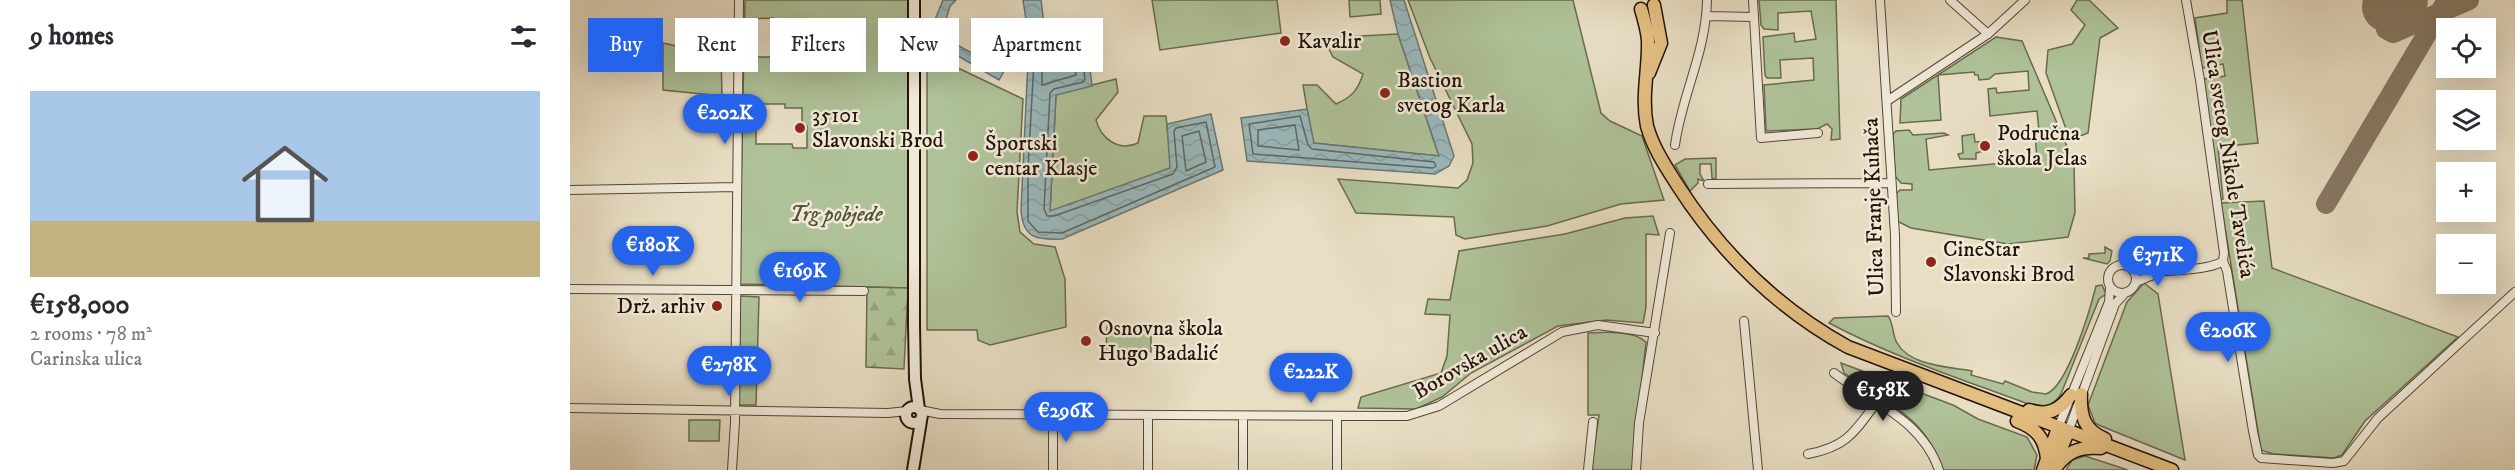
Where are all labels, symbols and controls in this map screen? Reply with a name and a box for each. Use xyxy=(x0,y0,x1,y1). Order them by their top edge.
chip: Buy xyxy=(588,18,663,72)
chip: Rent xyxy=(675,18,758,72)
chip: Filters xyxy=(770,18,866,72)
chip: New xyxy=(878,18,959,72)
chip: Apartment xyxy=(971,18,1103,72)
map controls xyxy=(2436,18,2496,294)
button: locate xyxy=(2436,18,2496,78)
text: 9 homes xyxy=(30,20,114,53)
icon: filters xyxy=(507,20,540,53)
place label: Kavalir xyxy=(1297,28,1362,55)
street label: Ulica svetog Nikole Tavelića xyxy=(2195,28,2261,281)
marker: Kavalir xyxy=(1278,34,1292,48)
place label: Bastion svetog Karla xyxy=(1397,67,1506,119)
marker: Bastion svetog Karla xyxy=(1378,86,1392,100)
button: layers xyxy=(2436,90,2496,150)
pin: €202K xyxy=(683,94,767,145)
text: €202K xyxy=(697,101,753,126)
place label: 35101 Slavonski Brod xyxy=(812,102,944,154)
street label: Ulica Franje Kuhača xyxy=(1857,116,1891,297)
place label: Područna škola Jelas xyxy=(1997,120,2087,172)
marker: 35101 Slavonski Brod xyxy=(793,121,807,135)
place label: Športski centar Klasje xyxy=(985,129,1097,182)
icon: home xyxy=(231,130,339,238)
marker: Područna škola Jelas xyxy=(1978,139,1992,153)
marker: Športski centar Klasje xyxy=(966,149,980,163)
button: + xyxy=(2436,162,2496,222)
park label: Trg pobjede xyxy=(790,201,883,228)
pin: €180K xyxy=(611,226,695,277)
text: €180K xyxy=(626,233,680,258)
button: − xyxy=(2436,234,2496,294)
place label: CineStar Slavonski Brod xyxy=(1943,236,2075,288)
pin: €371K xyxy=(2116,236,2200,287)
text: €371K xyxy=(2132,243,2184,268)
pin: €169K xyxy=(758,252,842,303)
marker: CineStar Slavonski Brod xyxy=(1924,255,1938,269)
text: €169K xyxy=(773,259,827,284)
text: €158,000 xyxy=(30,289,129,322)
place label: Drž. arhiv xyxy=(617,293,705,320)
marker: Drž. arhiv xyxy=(710,299,724,313)
pin: €206K xyxy=(2186,312,2270,363)
place label: Osnovna škola Hugo Badalić xyxy=(1098,315,1224,367)
street label: Borovska ulica xyxy=(1408,318,1532,405)
text: €206K xyxy=(2200,319,2256,344)
text: 2 rooms · 78 m² xyxy=(30,322,152,347)
marker: Osnovna škola Hugo Badalić xyxy=(1079,334,1093,348)
pin: €278K xyxy=(687,346,771,397)
text: Carinska ulica xyxy=(30,347,142,372)
text: €278K xyxy=(701,353,757,378)
pin: €222K xyxy=(1269,353,1353,404)
text: €222K xyxy=(1283,360,1339,385)
pin: €158K xyxy=(1841,371,1925,422)
text: €158K xyxy=(1857,378,1909,403)
pin: €296K xyxy=(1024,392,1108,443)
text: €296K xyxy=(1038,399,1094,424)

